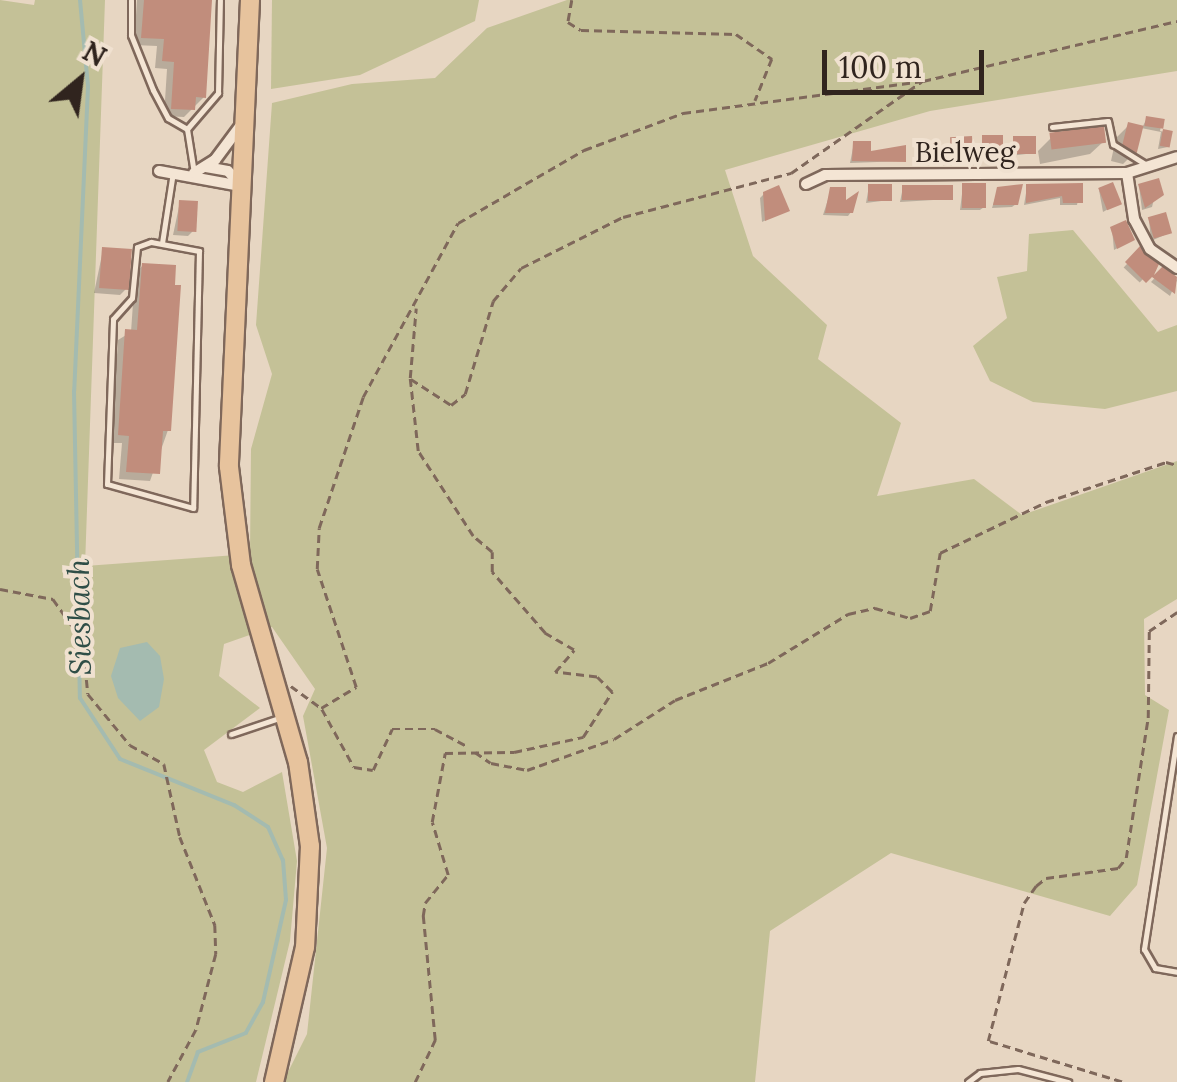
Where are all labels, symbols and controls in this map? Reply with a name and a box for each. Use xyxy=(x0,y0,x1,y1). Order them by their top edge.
north arrow xyxy=(30,30,130,130)
scale bar xyxy=(827,30,990,92)
text: N xyxy=(76,33,113,75)
text: 100 m xyxy=(839,48,922,86)
street label: Bielweg xyxy=(915,135,1015,169)
water label: Siesbach xyxy=(60,558,98,676)

